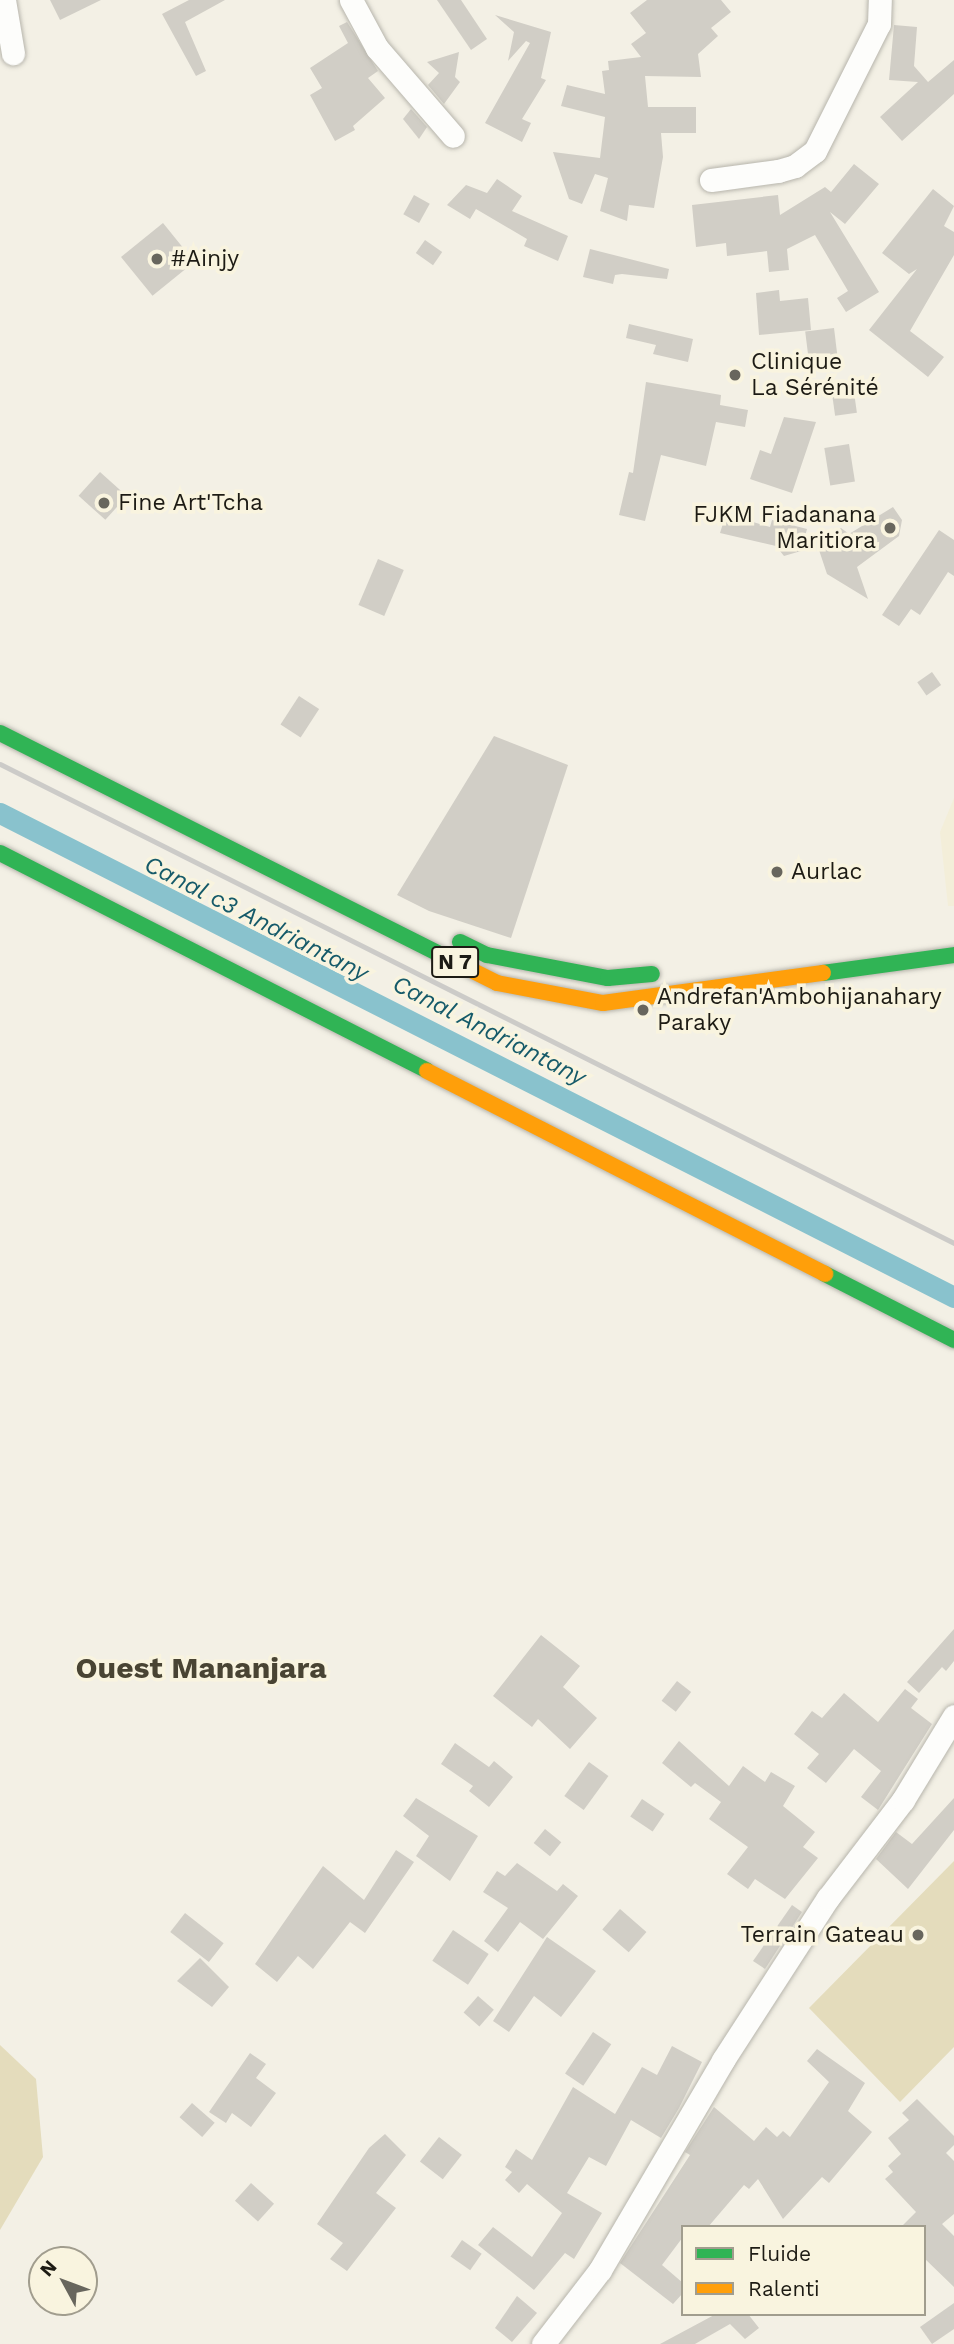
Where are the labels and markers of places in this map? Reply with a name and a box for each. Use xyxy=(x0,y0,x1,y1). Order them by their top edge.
place label: #Ainjy xyxy=(171,245,239,273)
marker: #Ainjy xyxy=(149,251,165,267)
place label: Clinique La Sérénité xyxy=(751,348,879,402)
marker: Clinique La Sérénité xyxy=(725,365,745,385)
place label: Fine Art'Tcha xyxy=(118,489,264,517)
marker: Fine Art'Tcha xyxy=(96,495,112,511)
place label: FJKM Fiadanana Maritiora xyxy=(693,501,876,555)
marker: FJKM Fiadanana Maritiora xyxy=(882,520,898,536)
place label: Aurlac xyxy=(791,858,862,886)
marker: Aurlac xyxy=(769,864,785,880)
place label: Andrefan'Ambohijanahary Paraky xyxy=(657,983,942,1037)
marker: Andrefan'Ambohijanahary Paraky xyxy=(635,1002,651,1018)
place label: Terrain Gateau xyxy=(740,1921,904,1949)
marker: Terrain Gateau xyxy=(910,1927,926,1943)

